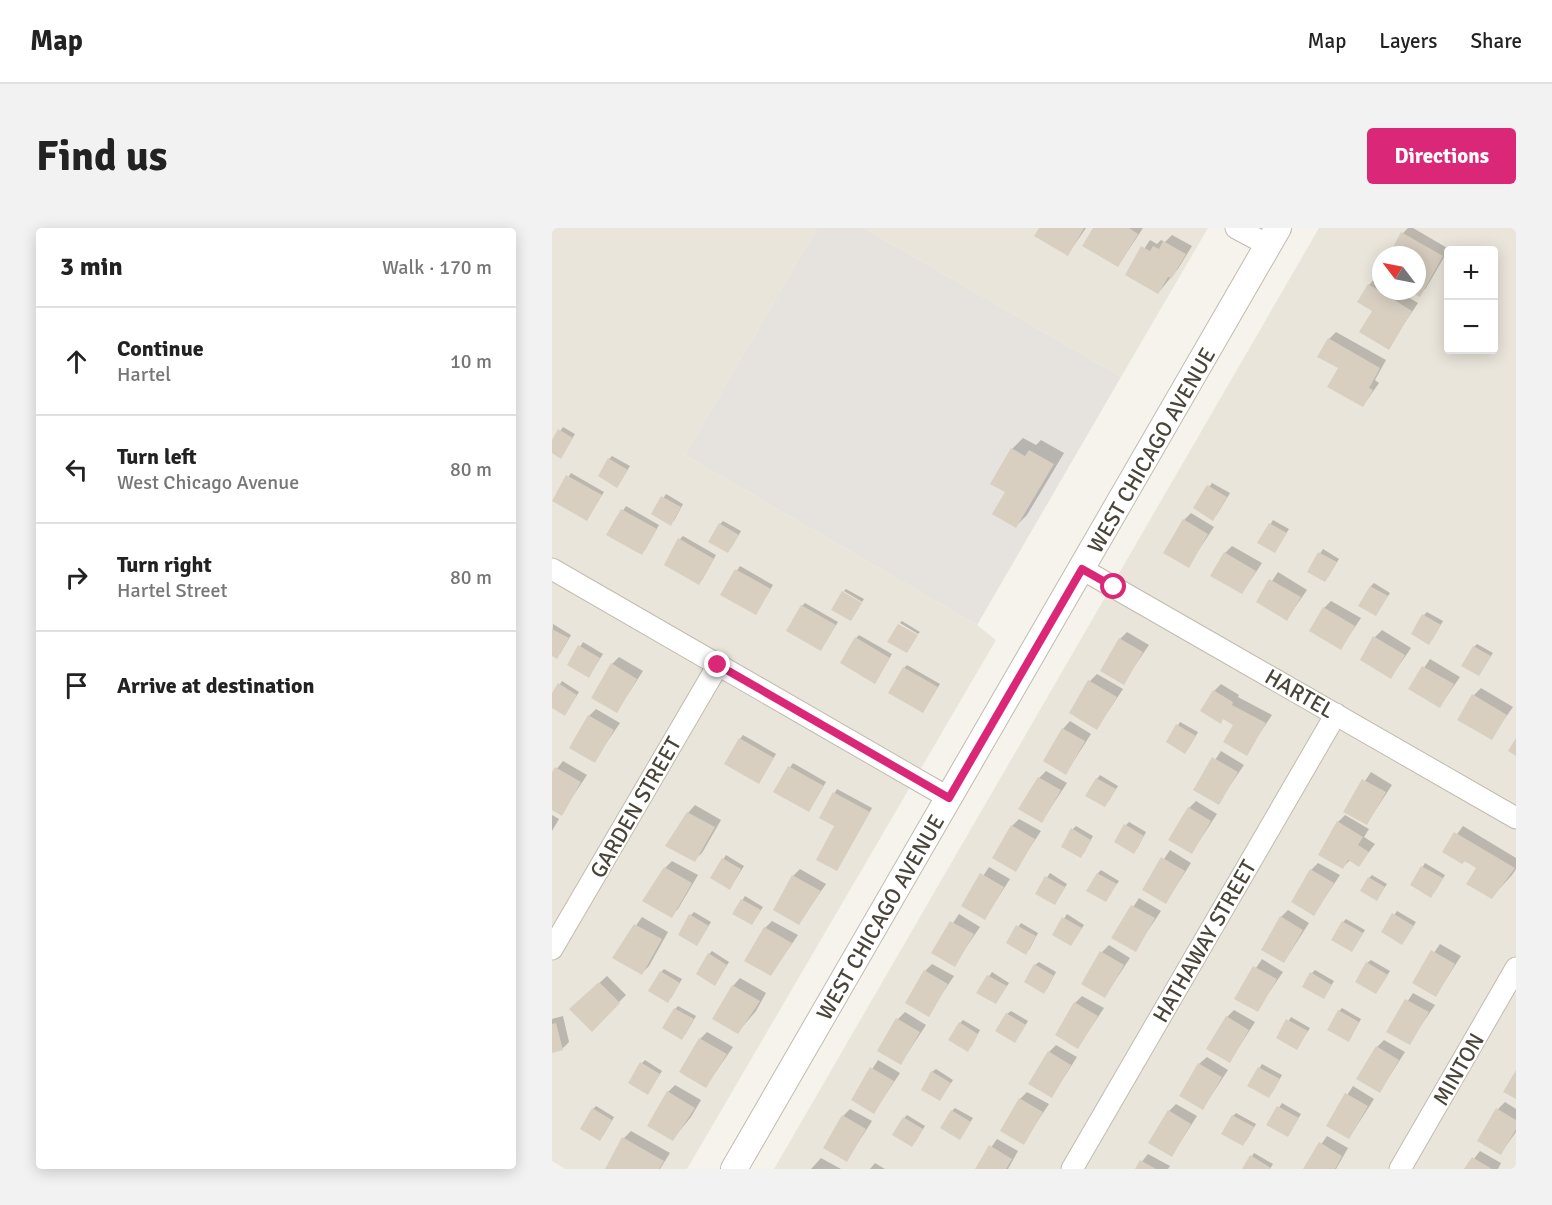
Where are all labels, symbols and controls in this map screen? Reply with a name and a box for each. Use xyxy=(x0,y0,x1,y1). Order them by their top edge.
text: Map xyxy=(30,24,83,58)
text: Map xyxy=(1308,28,1346,54)
text: Layers xyxy=(1379,28,1437,54)
text: Share xyxy=(1470,28,1522,54)
button: Directions xyxy=(1367,128,1516,184)
text: Find us xyxy=(36,131,167,182)
north arrow xyxy=(1372,246,1426,300)
map controls xyxy=(1444,246,1498,354)
button: + xyxy=(1444,246,1498,300)
text: 3 min xyxy=(60,251,123,283)
text: Walk · 170 m xyxy=(382,255,492,280)
button: − xyxy=(1444,300,1498,354)
text: Continue xyxy=(117,335,204,362)
street label: WEST CHICAGO AVENUE xyxy=(1082,343,1221,558)
icon: ahead xyxy=(60,345,93,378)
text: 10 m xyxy=(450,349,492,374)
text: Hartel xyxy=(117,362,171,387)
text: Turn left xyxy=(117,443,197,470)
icon: left xyxy=(60,453,93,486)
text: 80 m xyxy=(450,457,492,482)
text: West Chicago Avenue xyxy=(117,470,299,495)
text: Turn right xyxy=(117,551,212,578)
icon: right xyxy=(60,561,93,594)
text: 80 m xyxy=(450,565,492,590)
route start xyxy=(1100,573,1126,599)
text: Hartel Street xyxy=(117,578,228,603)
route end xyxy=(704,651,730,677)
street label: HARTEL xyxy=(1260,663,1339,724)
icon: arrive xyxy=(60,669,93,702)
text: Arrive at destination xyxy=(117,672,314,699)
street label: GARDEN STREET xyxy=(584,732,687,883)
street label: WEST CHICAGO AVENUE xyxy=(811,810,950,1025)
street label: HATHAWAY STREET xyxy=(1147,855,1262,1027)
street label: MINTON xyxy=(1427,1028,1490,1110)

